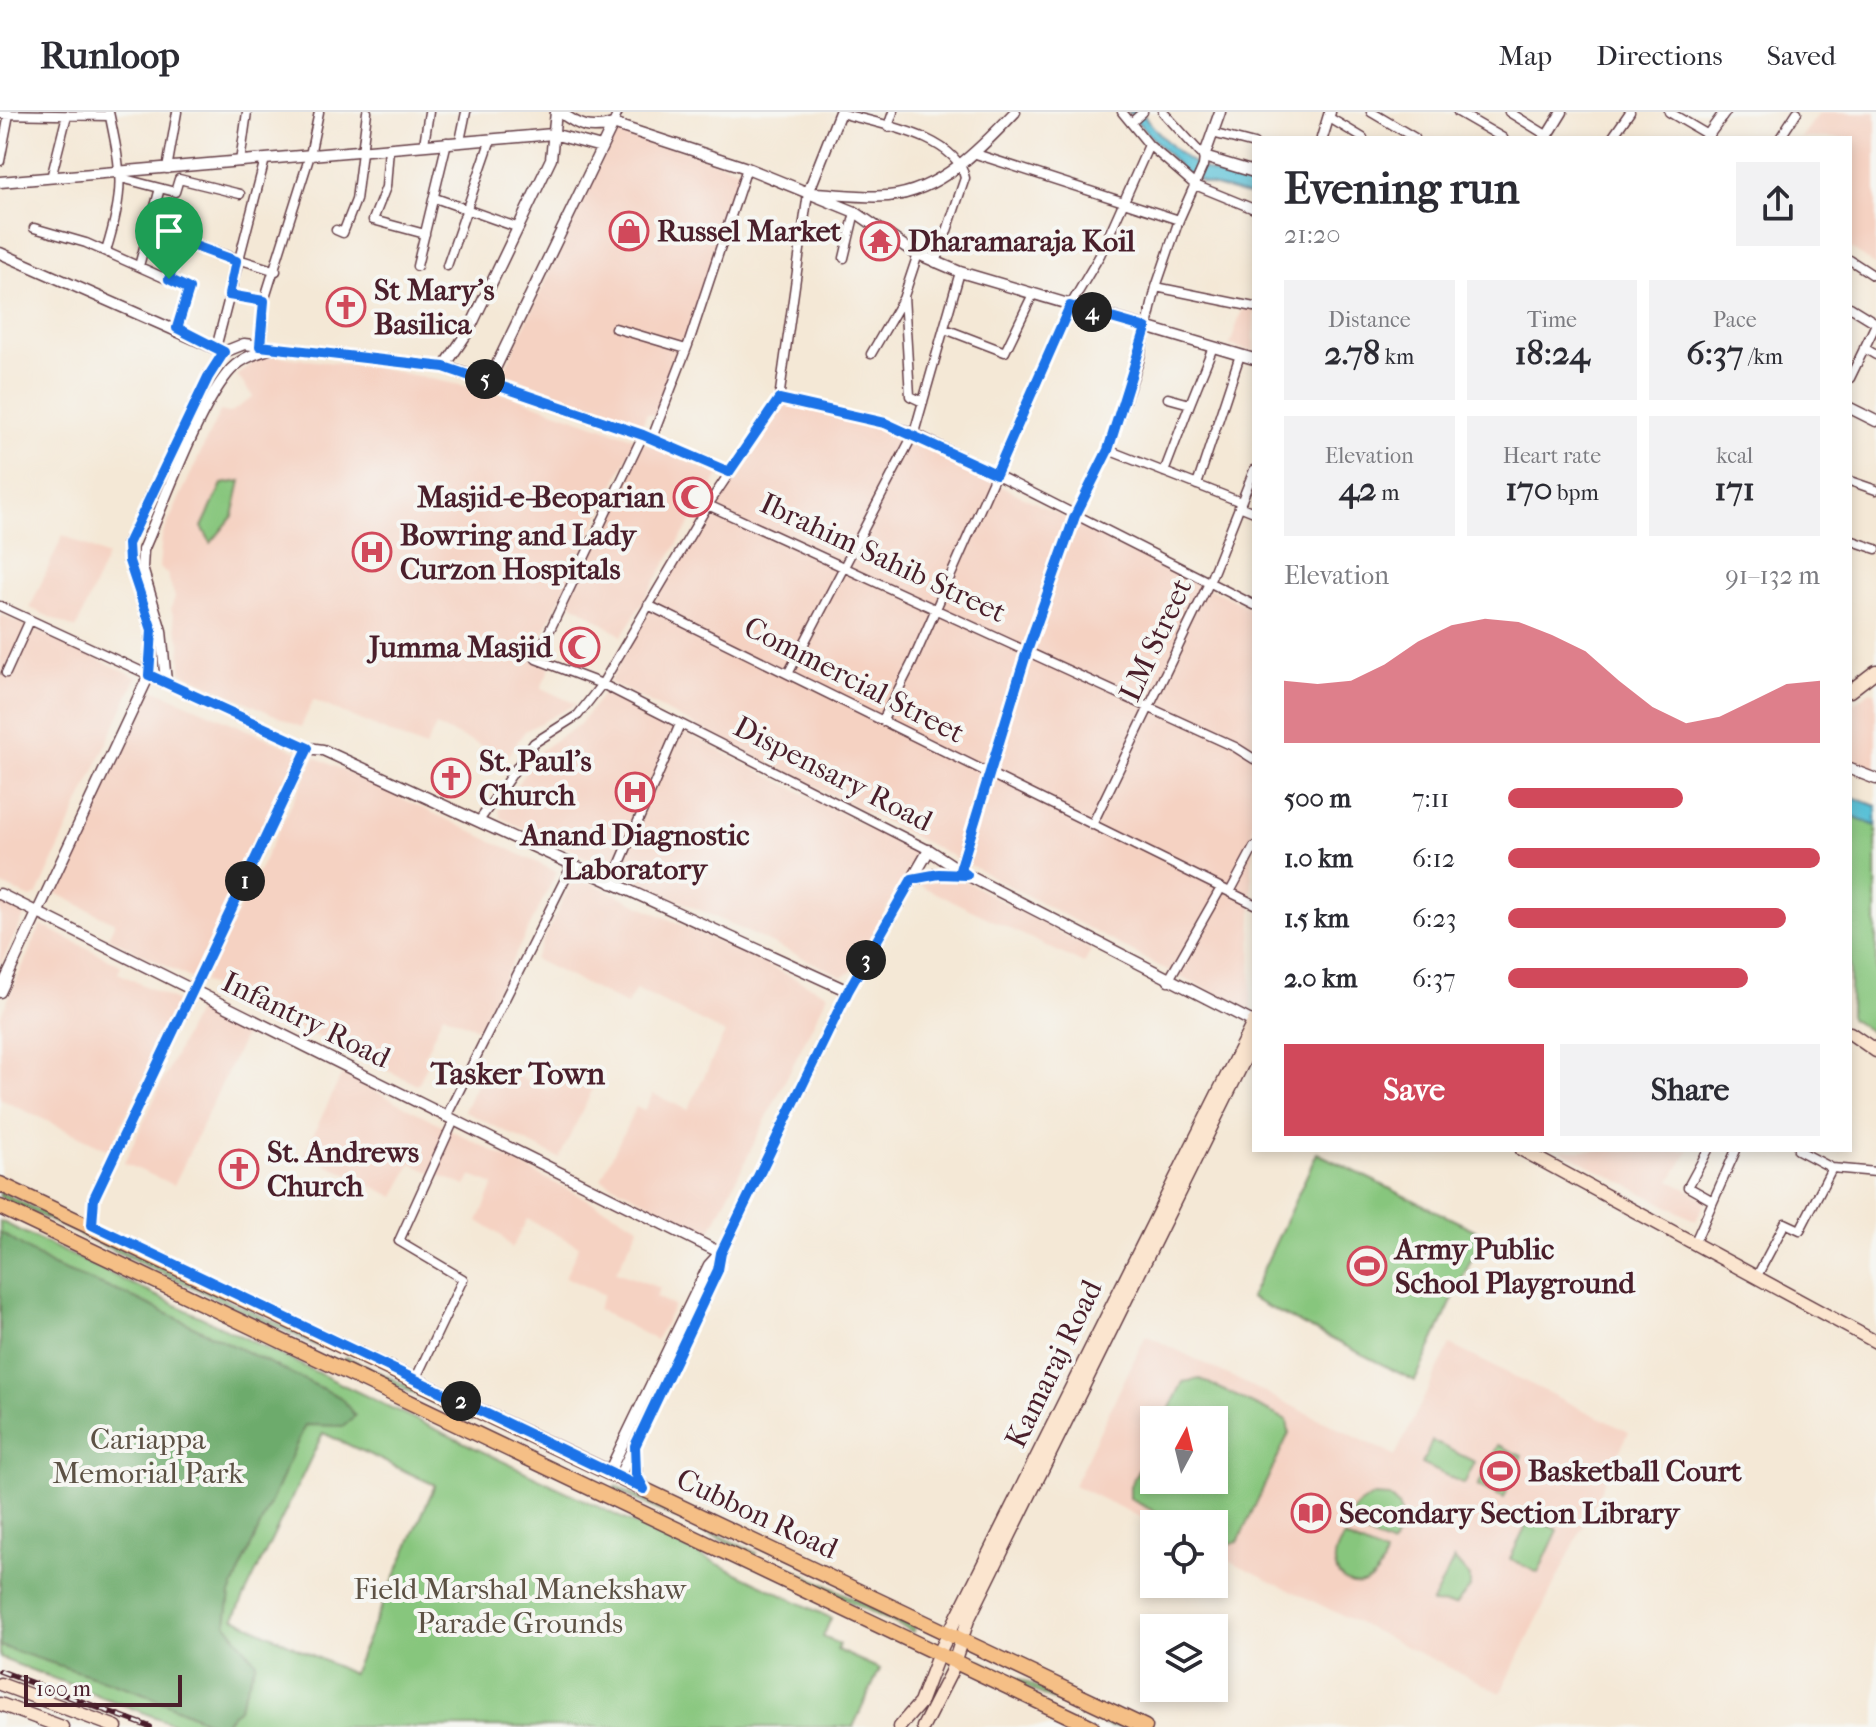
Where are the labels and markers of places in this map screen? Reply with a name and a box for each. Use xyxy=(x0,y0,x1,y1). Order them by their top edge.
pin xyxy=(135,197,203,279)
shop icon: Russel Market xyxy=(608,210,650,252)
place label: Russel Market xyxy=(657,214,842,249)
temple icon: Dharamaraja Koil xyxy=(859,220,901,262)
place label: Dharamaraja Koil xyxy=(908,224,1136,259)
place label: St Mary's Basilica xyxy=(374,273,495,342)
church icon: St Mary's Basilica xyxy=(325,286,367,328)
pin: 4 xyxy=(1072,292,1112,332)
pin: 5 xyxy=(465,359,505,399)
mosque icon: Masjid-e-Beoparian xyxy=(672,476,714,518)
place label: Masjid-e-Beoparian xyxy=(417,480,666,515)
place label: Bowring and Lady Curzon Hospitals xyxy=(400,518,638,587)
hospital icon: Bowring and Lady Curzon Hospitals xyxy=(351,531,393,573)
mosque icon: Jumma Masjid xyxy=(559,626,601,668)
place label: Jumma Masjid xyxy=(366,630,554,665)
place label: St. Paul's Church xyxy=(479,744,592,813)
church icon: St. Paul's Church xyxy=(430,757,472,799)
hospital icon: Anand Diagnostic Laboratory xyxy=(614,771,656,813)
place label: Anand Diagnostic Laboratory xyxy=(519,818,749,887)
pin: 1 xyxy=(225,861,265,901)
pin: 3 xyxy=(846,940,886,980)
place label: St. Andrews Church xyxy=(267,1135,419,1204)
church icon: St. Andrews Church xyxy=(218,1148,260,1190)
place label: Army Public School Playground xyxy=(1393,1232,1637,1301)
sports icon: Army Public School Playground xyxy=(1346,1245,1388,1287)
pin: 2 xyxy=(441,1381,481,1421)
sports icon: Basketball Court xyxy=(1479,1450,1521,1492)
place label: Basketball Court xyxy=(1528,1454,1742,1489)
library icon: Secondary Section Library xyxy=(1290,1492,1332,1534)
place label: Secondary Section Library xyxy=(1339,1496,1682,1531)

